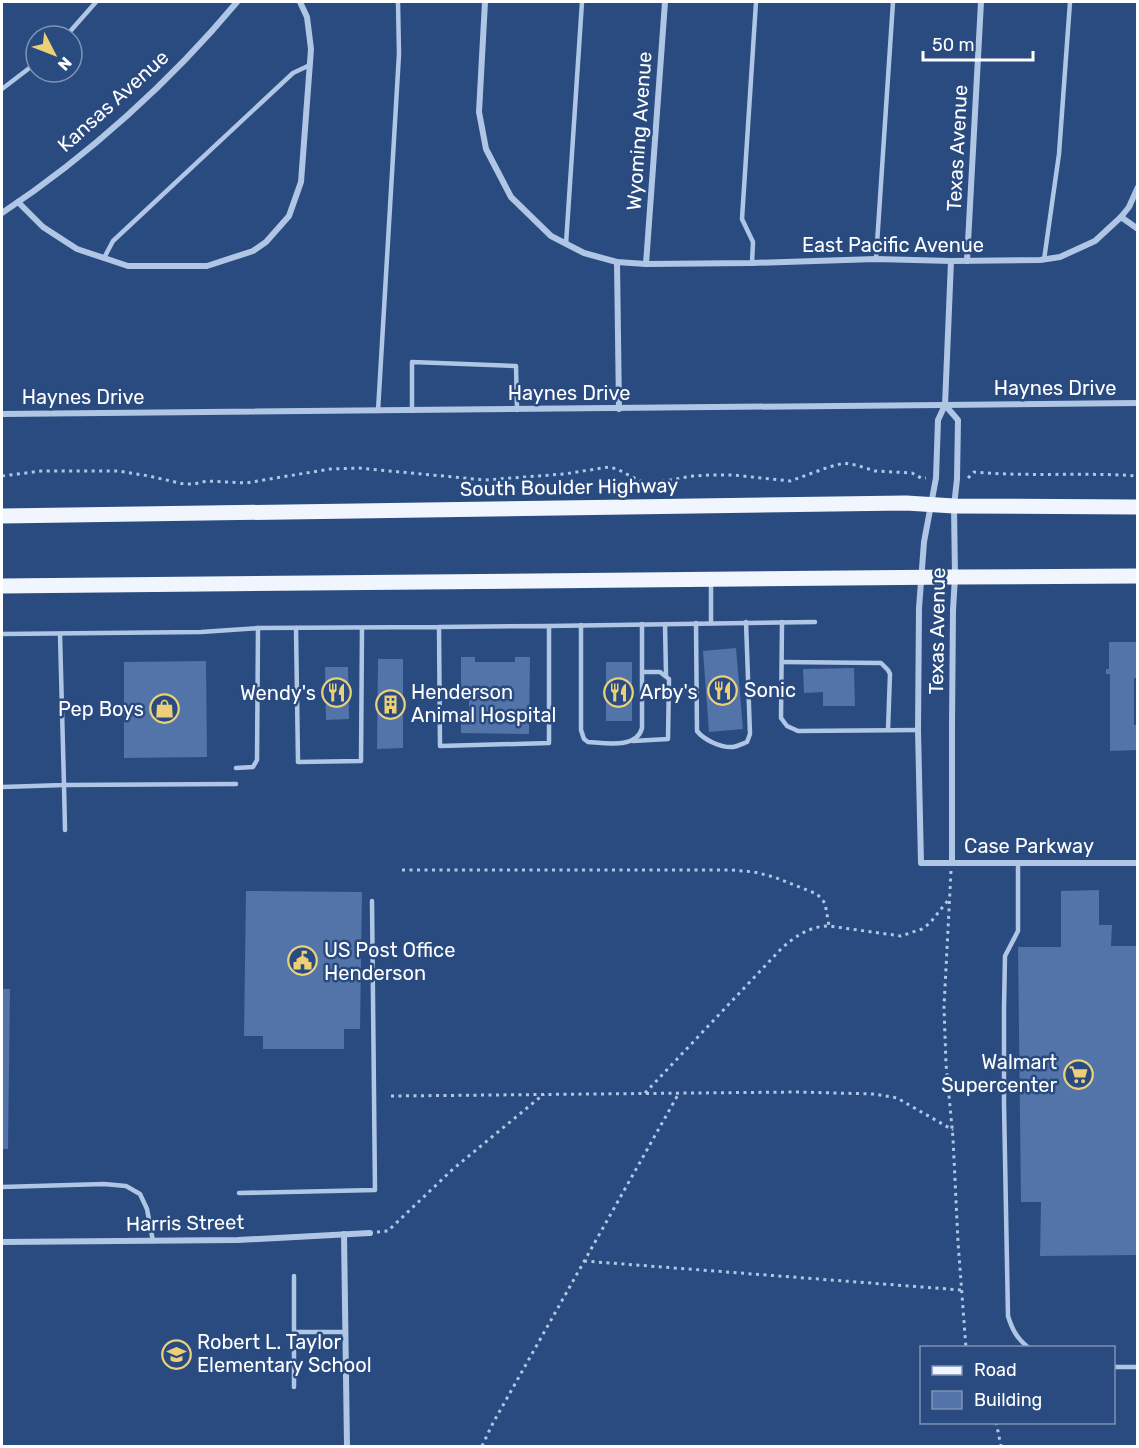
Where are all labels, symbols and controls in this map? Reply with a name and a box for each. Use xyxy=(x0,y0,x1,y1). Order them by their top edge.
north arrow xyxy=(24,24,84,84)
scale bar xyxy=(923,24,1032,62)
text: 50 m xyxy=(932,34,975,56)
street label: Kansas Avenue xyxy=(53,45,173,157)
street label: Wyoming Avenue xyxy=(621,51,657,211)
text: N xyxy=(54,53,76,74)
street label: Texas Avenue xyxy=(942,84,972,212)
street label: East Pacific Avenue xyxy=(802,233,984,257)
street label: Haynes Drive xyxy=(994,376,1116,400)
street label: Haynes Drive xyxy=(508,381,630,405)
street label: Haynes Drive xyxy=(22,385,144,409)
street label: South Boulder Highway xyxy=(460,473,678,501)
street label: Texas Avenue xyxy=(924,567,950,695)
restaurant icon: Sonic xyxy=(707,674,739,706)
restaurant icon: Arby's xyxy=(603,676,635,708)
restaurant icon: Wendy's xyxy=(321,677,353,709)
place label: Sonic xyxy=(744,678,796,702)
place label: Henderson Animal Hospital xyxy=(411,680,556,727)
place label: Arby's xyxy=(640,680,698,704)
place label: Wendy's xyxy=(240,681,316,705)
building icon: Henderson Animal Hospital xyxy=(374,688,406,720)
shop icon: Pep Boys xyxy=(149,693,181,725)
place label: Pep Boys xyxy=(58,697,144,721)
street label: Case Parkway xyxy=(964,834,1094,858)
place label: US Post Office Henderson xyxy=(324,938,455,985)
public building icon: US Post Office Henderson xyxy=(287,945,319,977)
place label: Walmart Supercenter xyxy=(941,1050,1057,1097)
supermarket icon: Walmart Supercenter xyxy=(1062,1058,1094,1090)
street label: Harris Street xyxy=(126,1210,245,1236)
place label: Robert L. Taylor Elementary School xyxy=(197,1330,372,1377)
school or university icon: Robert L. Taylor Elementary School xyxy=(160,1338,192,1370)
legend xyxy=(920,1346,1115,1424)
text: Road xyxy=(974,1359,1017,1381)
text: Building xyxy=(974,1389,1042,1411)

